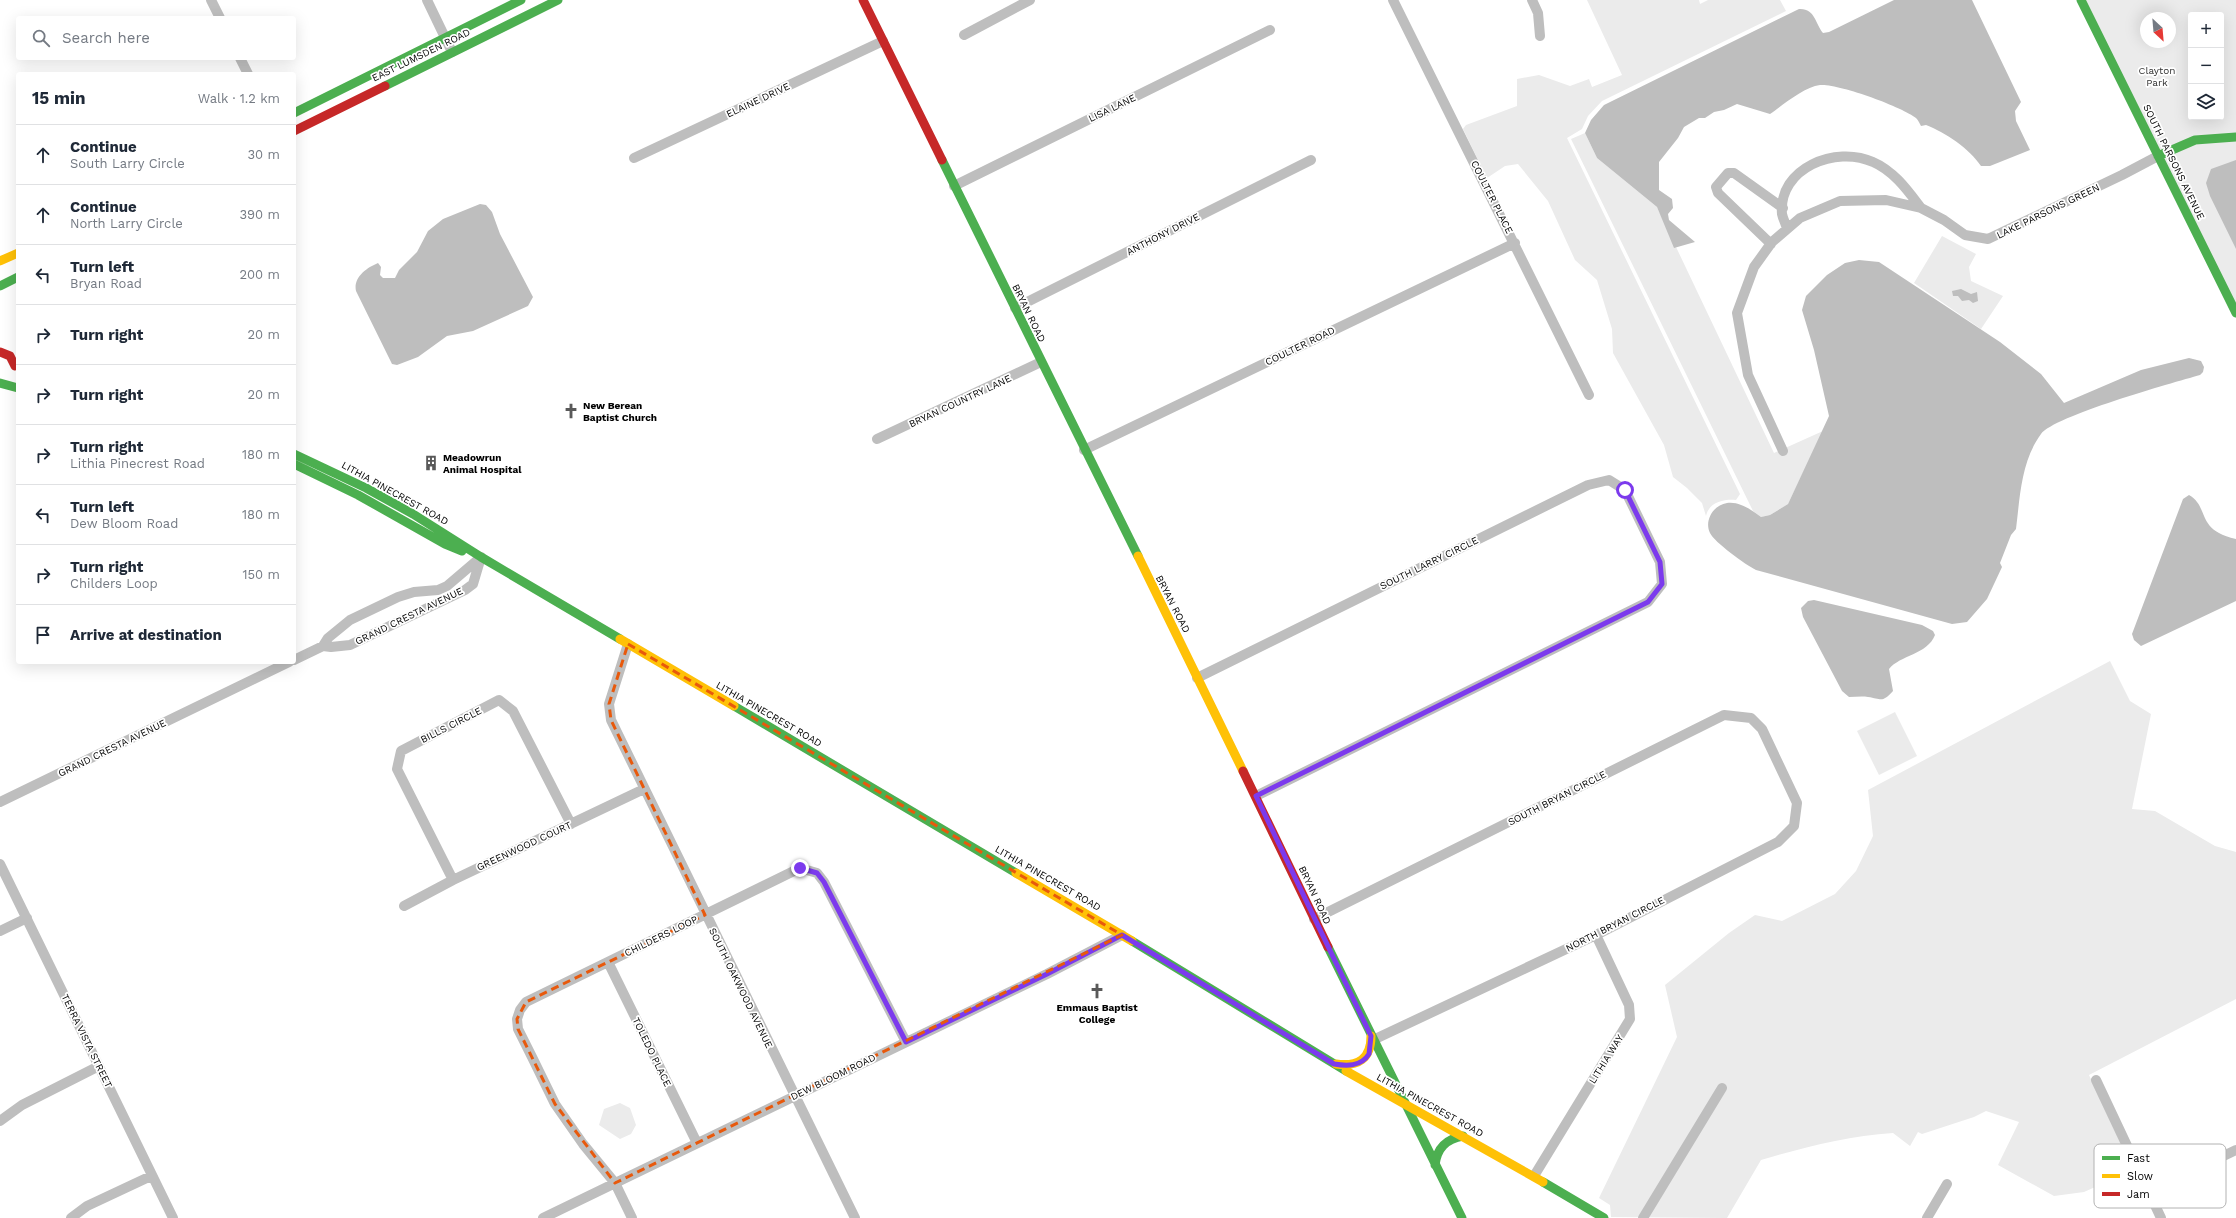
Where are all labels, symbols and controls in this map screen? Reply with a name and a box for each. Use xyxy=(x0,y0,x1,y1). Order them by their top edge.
north arrow xyxy=(2140,12,2176,48)
map controls xyxy=(2188,12,2224,120)
button: + xyxy=(2188,12,2224,48)
search box xyxy=(16,16,296,60)
street label: EAST LUMSDEN ROAD xyxy=(370,26,472,84)
icon: search xyxy=(30,27,52,49)
text: Search here xyxy=(62,29,150,47)
button: − xyxy=(2188,48,2224,84)
park label: Clayton Park xyxy=(2139,65,2175,88)
street label: ELAINE DRIVE xyxy=(725,80,791,120)
button: layers xyxy=(2188,84,2224,120)
text: 15 min xyxy=(32,88,86,108)
text: Walk · 1.2 km xyxy=(198,91,280,106)
street label: LISA LANE xyxy=(1087,92,1137,124)
street label: SOUTH PARSONS AVENUE xyxy=(2141,103,2207,221)
text: Continue xyxy=(70,138,137,156)
icon: ahead xyxy=(32,144,54,166)
text: 30 m xyxy=(248,147,280,162)
text: South Larry Circle xyxy=(70,156,185,171)
street label: COULTER PLACE xyxy=(1469,159,1515,235)
street label: LAKE PARSONS GREEN xyxy=(1995,181,2101,241)
text: Continue xyxy=(70,198,137,216)
icon: ahead xyxy=(32,204,54,226)
text: 390 m xyxy=(239,207,280,222)
street label: ANTHONY DRIVE xyxy=(1125,211,1201,257)
text: North Larry Circle xyxy=(70,216,183,231)
text: Turn left xyxy=(70,258,134,276)
icon: left xyxy=(32,264,54,286)
text: 200 m xyxy=(239,267,280,282)
text: Bryan Road xyxy=(70,276,142,291)
street label: BRYAN ROAD xyxy=(1010,282,1048,344)
icon: right xyxy=(32,324,54,346)
street label: COULTER ROAD xyxy=(1263,324,1337,368)
text: Turn right xyxy=(70,326,143,344)
text: 20 m xyxy=(248,327,280,342)
street label: BRYAN COUNTRY LANE xyxy=(907,372,1013,430)
icon: right xyxy=(32,384,54,406)
text: Turn right xyxy=(70,386,143,404)
text: 20 m xyxy=(248,387,280,402)
place label: New Berean Baptist Church xyxy=(583,400,657,423)
church icon: New Berean Baptist Church xyxy=(562,402,580,420)
text: Turn right xyxy=(70,438,143,456)
icon: right xyxy=(32,444,54,466)
text: 180 m xyxy=(242,447,280,462)
place label: Meadowrun Animal Hospital xyxy=(443,452,522,475)
building icon: Meadowrun Animal Hospital xyxy=(422,454,440,472)
text: Lithia Pinecrest Road xyxy=(70,456,205,471)
street label: LITHIA PINECREST ROAD xyxy=(340,459,450,527)
route start xyxy=(1616,481,1634,499)
text: Turn left xyxy=(70,498,134,516)
icon: left xyxy=(32,504,54,526)
text: 180 m xyxy=(242,507,280,522)
text: Dew Bloom Road xyxy=(70,516,178,531)
street label: SOUTH LARRY CIRCLE xyxy=(1378,534,1480,592)
text: Turn right xyxy=(70,558,143,576)
icon: right xyxy=(32,564,54,586)
text: 150 m xyxy=(242,567,280,582)
street label: BRYAN ROAD xyxy=(1154,573,1192,635)
text: Childers Loop xyxy=(70,576,158,591)
street label: GRAND CRESTA AVENUE xyxy=(353,585,465,647)
icon: arrive xyxy=(32,624,54,646)
text: Arrive at destination xyxy=(70,626,222,644)
street label: LITHIA PINECREST ROAD xyxy=(714,679,824,749)
street label: BILLS CIRCLE xyxy=(419,705,483,745)
street label: GRAND CRESTA AVENUE xyxy=(56,717,168,779)
street label: SOUTH BRYAN CIRCLE xyxy=(1506,768,1608,828)
street label: GREENWOOD COURT xyxy=(475,819,573,873)
street label: LITHIA PINECREST ROAD xyxy=(993,843,1103,913)
route end xyxy=(791,859,809,877)
street label: BRYAN ROAD xyxy=(1297,864,1333,926)
street label: NORTH BRYAN CIRCLE xyxy=(1564,894,1666,954)
street label: CHILDERS LOOP xyxy=(623,914,699,958)
street label: SOUTH OAKWOOD AVENUE xyxy=(707,926,775,1050)
church icon: Emmaus Baptist College xyxy=(1088,982,1106,1000)
street label: TERRA VISTA STREET xyxy=(60,992,114,1090)
place label: Emmaus Baptist College xyxy=(1056,1002,1138,1025)
street label: TOLEDO PLACE xyxy=(631,1016,673,1088)
street label: LITHIA WAY xyxy=(1587,1032,1626,1085)
street label: DEW BLOOM ROAD xyxy=(789,1052,877,1102)
street label: LITHIA PINECREST ROAD xyxy=(1375,1071,1485,1139)
legend xyxy=(2094,1144,2226,1208)
text: Fast xyxy=(2127,1152,2150,1165)
text: Slow xyxy=(2127,1170,2153,1183)
text: Jam xyxy=(2127,1188,2150,1201)

